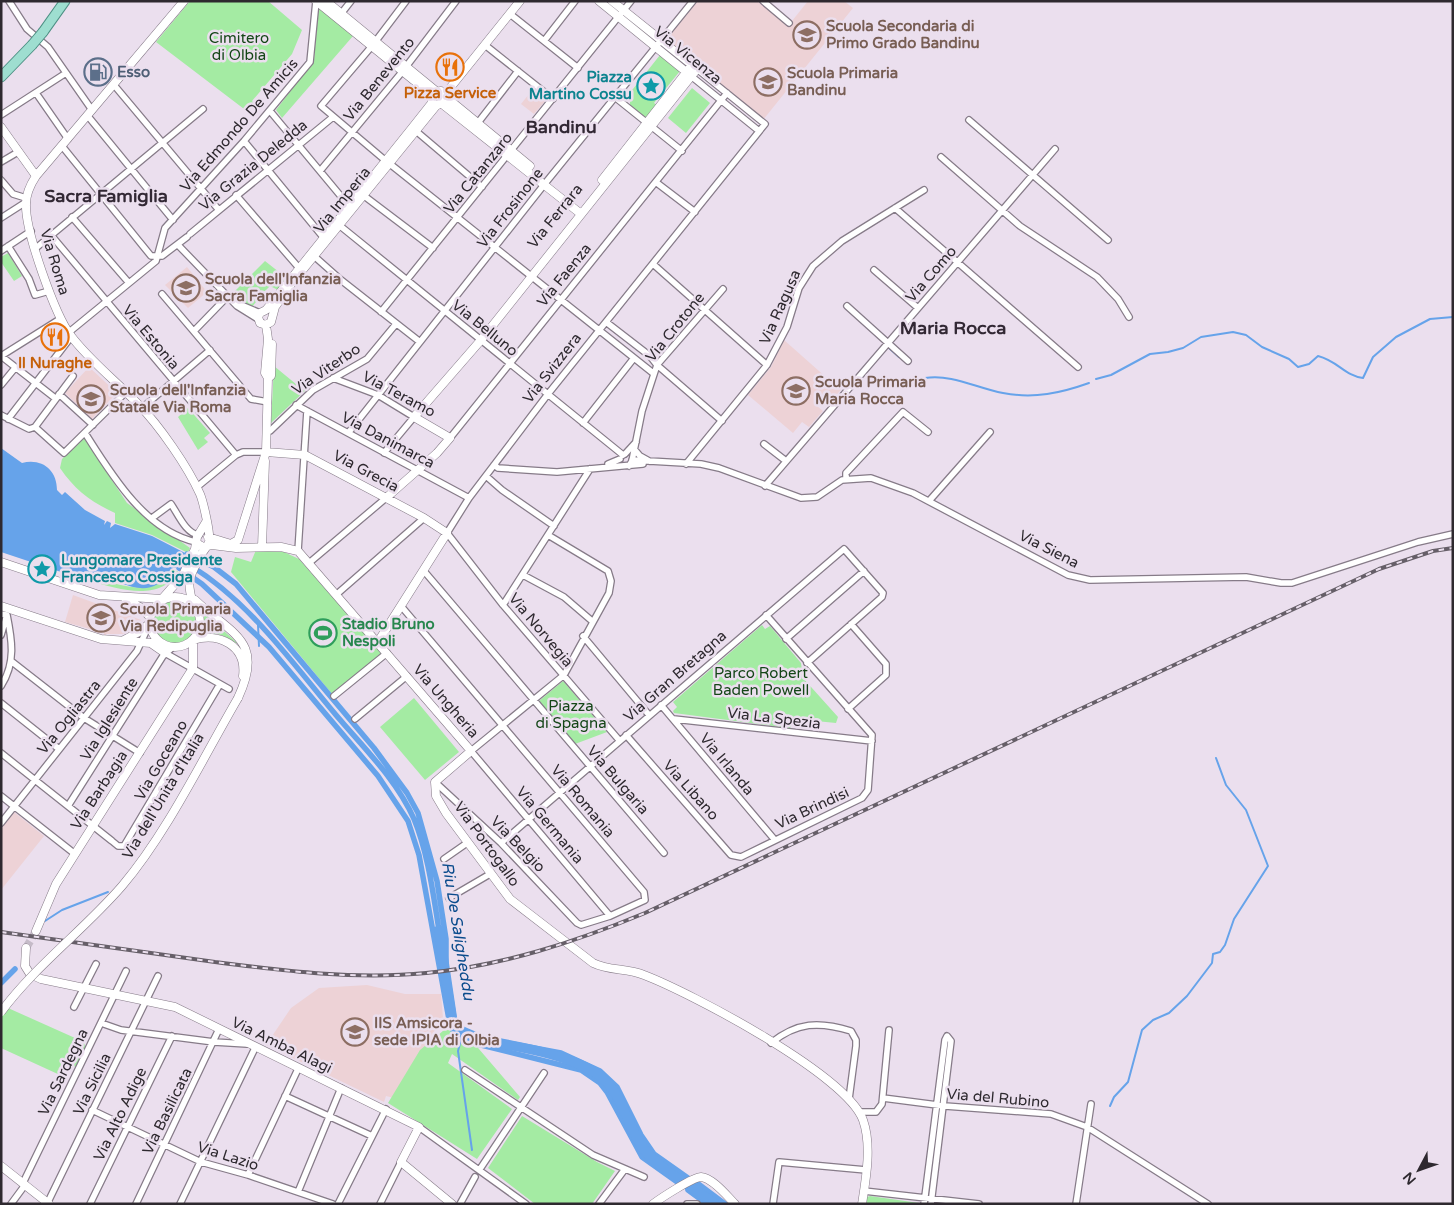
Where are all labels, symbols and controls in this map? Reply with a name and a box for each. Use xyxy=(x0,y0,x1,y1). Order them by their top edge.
place label: Scuola Secondaria di Primo Grado Bandinu xyxy=(826,17,980,52)
school or university icon: Scuola Secondaria di Primo Grado Bandinu xyxy=(792,20,822,50)
street label: Via Vicenza xyxy=(651,22,725,88)
park label: Cimitero di Olbia xyxy=(209,29,269,64)
street label: Via Benevento xyxy=(340,33,418,125)
restaurant icon: Pizza Service xyxy=(435,52,465,82)
street label: Via Edmondo De Amicis xyxy=(176,55,302,195)
fuel station icon: Esso xyxy=(83,57,113,87)
place label: Esso xyxy=(117,63,150,81)
place label: Scuola Primaria Bandinu xyxy=(787,64,898,99)
school or university icon: Scuola Primaria Bandinu xyxy=(753,67,783,97)
place label: Piazza Martino Cossu xyxy=(529,68,632,103)
place icon: Piazza Martino Cossu xyxy=(636,71,666,101)
place label: Pizza Service xyxy=(404,84,497,102)
street label: Via Grazia Deledda xyxy=(195,116,311,214)
district label: Bandinu xyxy=(525,116,597,138)
street label: Via Catanzaro xyxy=(440,129,516,217)
street label: Via Imperia xyxy=(310,163,374,237)
street label: Via Frosinone xyxy=(473,164,547,252)
street label: Via Ferrara xyxy=(524,180,586,252)
district label: Sacra Famiglia xyxy=(44,185,168,207)
street label: Via Roma xyxy=(36,227,74,297)
street label: Via Faenza xyxy=(533,240,595,310)
street label: Via Como xyxy=(902,242,960,306)
street label: Via Ragusa xyxy=(756,267,804,347)
place label: Scuola dell'Infanzia Sacra Famiglia xyxy=(205,270,341,306)
school or university icon: Scuola dell'Infanzia Sacra Famiglia xyxy=(171,273,201,303)
street label: Via Crotone xyxy=(642,289,708,365)
street label: Via Belluno xyxy=(448,296,522,360)
street label: Via Estonia xyxy=(119,301,183,373)
district label: Maria Rocca xyxy=(900,317,1006,339)
restaurant icon: Il Nuraghe xyxy=(40,322,70,352)
street label: Via Svizzera xyxy=(519,329,585,407)
street label: Via Viterbo xyxy=(288,340,364,398)
place label: Il Nuraghe xyxy=(18,354,93,373)
street label: Via Teramo xyxy=(359,367,439,421)
place label: Scuola Primaria Maria Rocca xyxy=(815,373,926,408)
school or university icon: Scuola Primaria Maria Rocca xyxy=(781,376,811,406)
place label: Scuola dell'Infanzia Statale Via Roma xyxy=(110,381,246,416)
school or university icon: Scuola dell'Infanzia Statale Via Roma xyxy=(76,384,106,414)
street label: Via Danimarca xyxy=(338,408,438,472)
street label: Via Grecia xyxy=(330,446,402,496)
street label: Via Siena xyxy=(1016,526,1082,572)
place label: Lungomare Presidente Francesco Cossiga xyxy=(61,551,223,587)
place icon: Lungomare Presidente Francesco Cossiga xyxy=(27,554,57,584)
street label: Via Norvegia xyxy=(505,589,577,671)
place label: Scuola Primaria Via Redipuglia xyxy=(120,600,231,636)
school or university icon: Scuola Primaria Via Redipuglia xyxy=(86,603,116,633)
place label: Stadio Bruno Nespoli xyxy=(342,615,435,651)
sports icon: Stadio Bruno Nespoli xyxy=(308,618,338,648)
street label: Via Gran Bretagna xyxy=(620,626,730,726)
street label: Via Ungheria xyxy=(409,661,483,741)
park label: Parco Robert Baden Powell xyxy=(713,664,809,699)
street label: Via Iglesiente xyxy=(76,674,142,764)
street label: Via Ogliastra xyxy=(33,676,105,758)
park label: Piazza di Spagna xyxy=(535,697,607,732)
street label: Via La Spezia xyxy=(726,703,822,733)
street label: Via Goceano xyxy=(131,717,191,803)
street label: Via Irlanda xyxy=(696,729,758,799)
street label: Via dell'Unità d'Italia xyxy=(118,730,208,862)
street label: Via Bulgaria xyxy=(583,742,653,818)
street label: Via Barbagia xyxy=(67,747,131,833)
street label: Via Libano xyxy=(659,756,723,824)
street label: Via Romania xyxy=(547,761,619,841)
street label: Via Germania xyxy=(512,783,588,867)
street label: Via Brindisi xyxy=(772,783,852,833)
street label: Via Portogallo xyxy=(450,798,524,890)
street label: Via Belgio xyxy=(487,812,549,876)
water label: Riu De Saligheddu xyxy=(437,860,479,1003)
street label: Via Amba Alagi xyxy=(229,1013,335,1077)
place label: IIS Amsicora - sede IPIA di Olbia xyxy=(374,1014,500,1049)
school or university icon: IIS Amsicora - sede IPIA di Olbia xyxy=(340,1017,370,1047)
street label: Via Sardegna xyxy=(34,1026,92,1118)
street label: Via Sicilia xyxy=(69,1050,115,1118)
street label: Via Alto Adige xyxy=(90,1064,150,1164)
street label: Via Basilicata xyxy=(138,1065,196,1157)
street label: Via del Rubino xyxy=(946,1085,1050,1111)
street label: Via Lazio xyxy=(195,1138,261,1174)
north arrow xyxy=(1394,1145,1444,1195)
text: N xyxy=(1399,1168,1420,1188)

